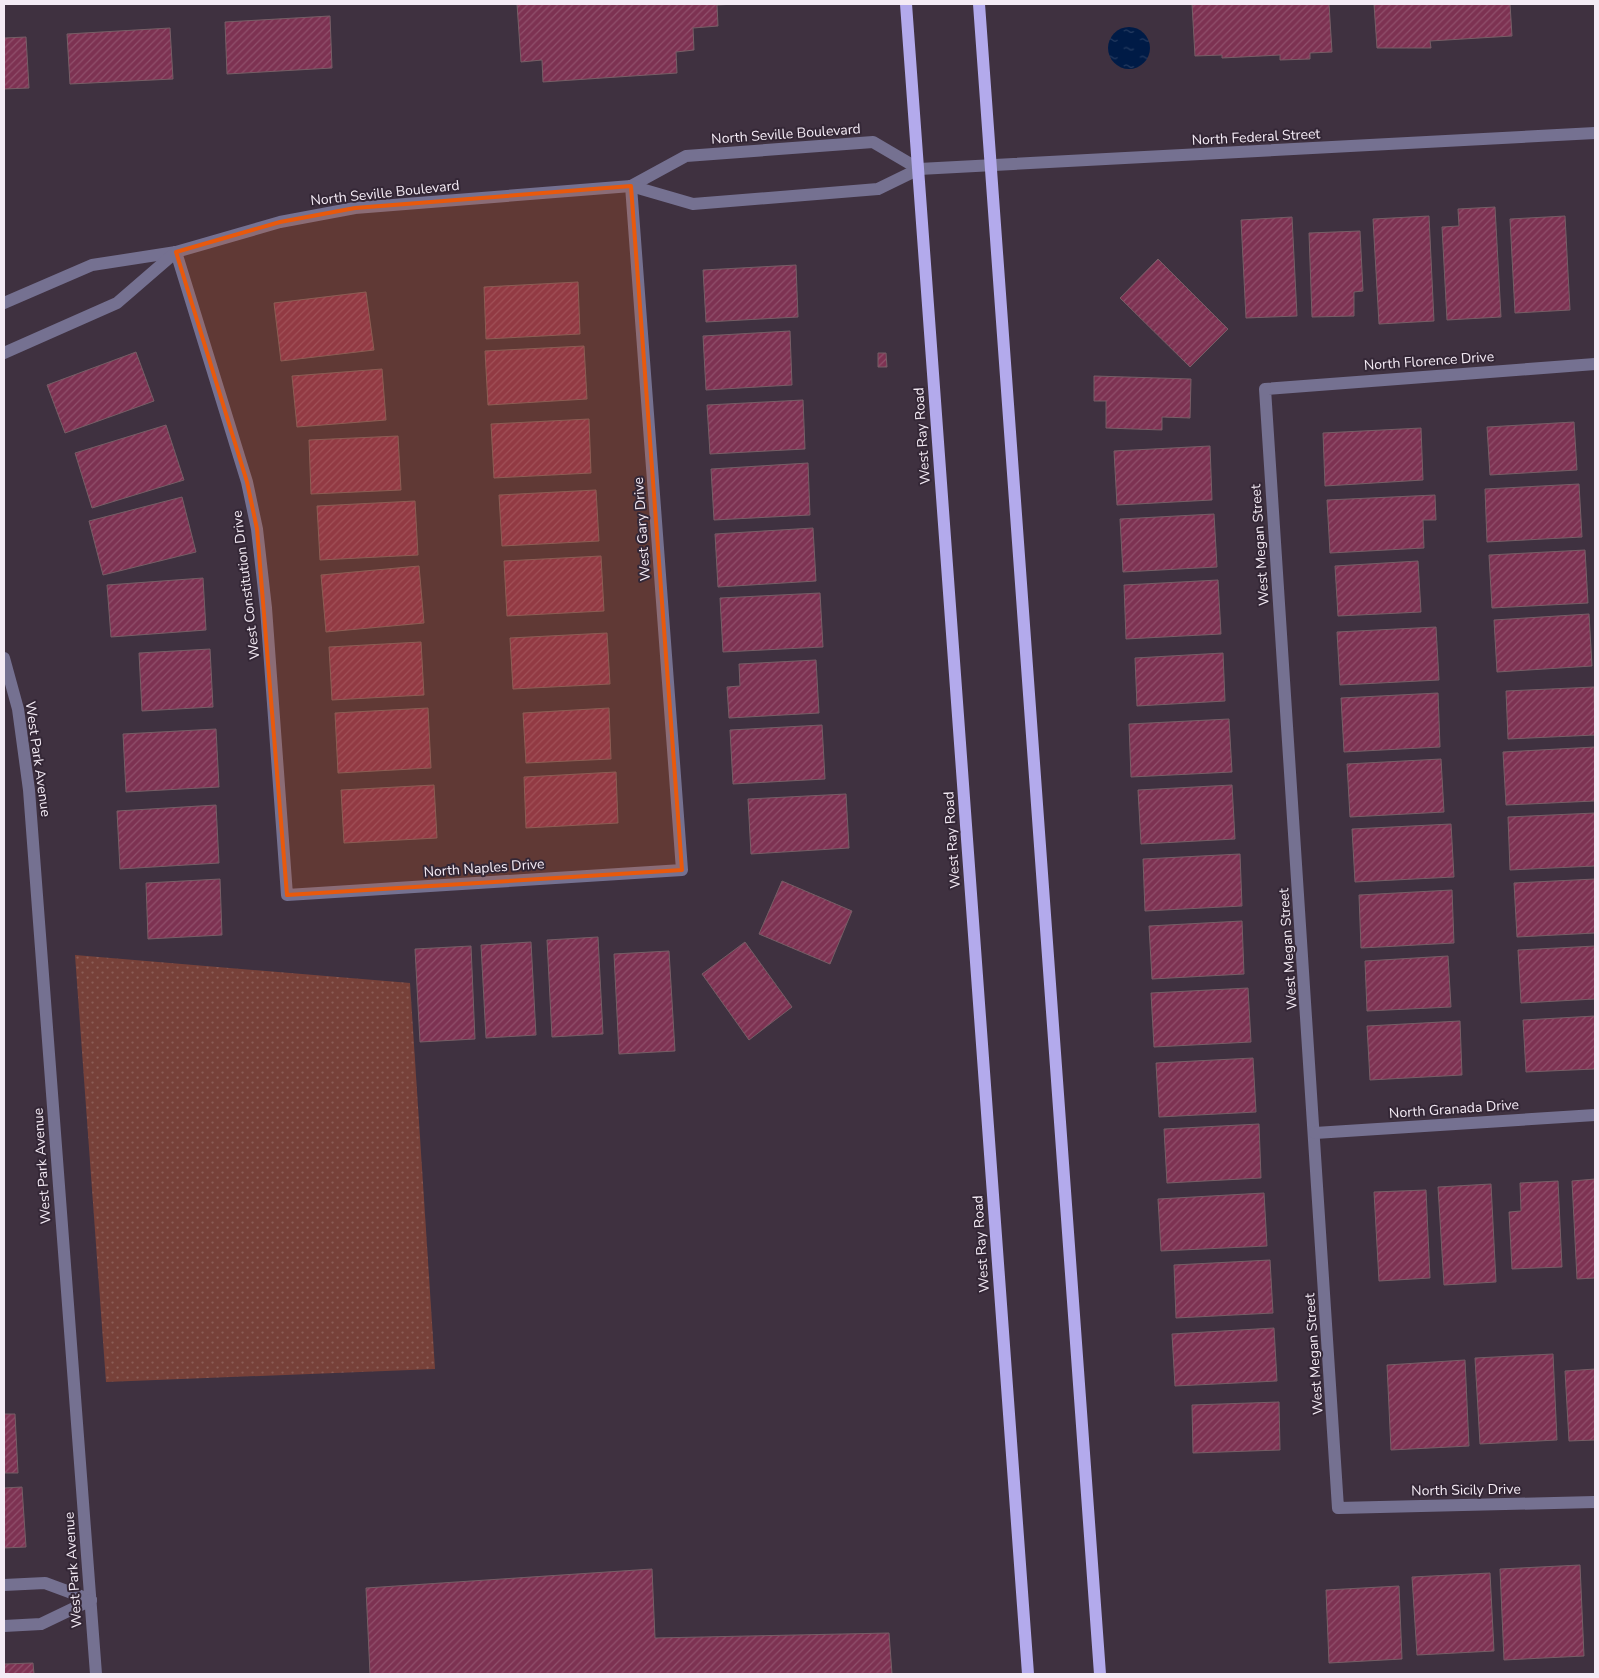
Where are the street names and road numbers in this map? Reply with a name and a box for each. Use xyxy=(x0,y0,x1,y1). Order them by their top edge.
street label: North Seville Boulevard xyxy=(711,119,861,149)
street label: North Federal Street xyxy=(1191,124,1321,150)
street label: North Seville Boulevard xyxy=(310,176,460,210)
street label: North Florence Drive xyxy=(1363,347,1495,375)
street label: West Ray Road xyxy=(909,387,935,485)
street label: West Gary Drive xyxy=(629,476,655,582)
street label: West Megan Street xyxy=(1246,483,1274,607)
street label: West Constitution Drive xyxy=(227,509,265,661)
street label: West Park Avenue xyxy=(20,700,56,818)
street label: West Ray Road xyxy=(939,791,965,889)
street label: North Naples Drive xyxy=(423,854,545,882)
street label: West Megan Street xyxy=(1274,887,1302,1011)
street label: North Granada Drive xyxy=(1388,1095,1520,1123)
street label: West Park Avenue xyxy=(28,1107,56,1225)
street label: West Ray Road xyxy=(968,1195,994,1293)
street label: West Megan Street xyxy=(1300,1292,1328,1416)
street label: North Sicily Drive xyxy=(1411,1480,1521,1500)
street label: West Park Avenue xyxy=(59,1511,87,1629)

